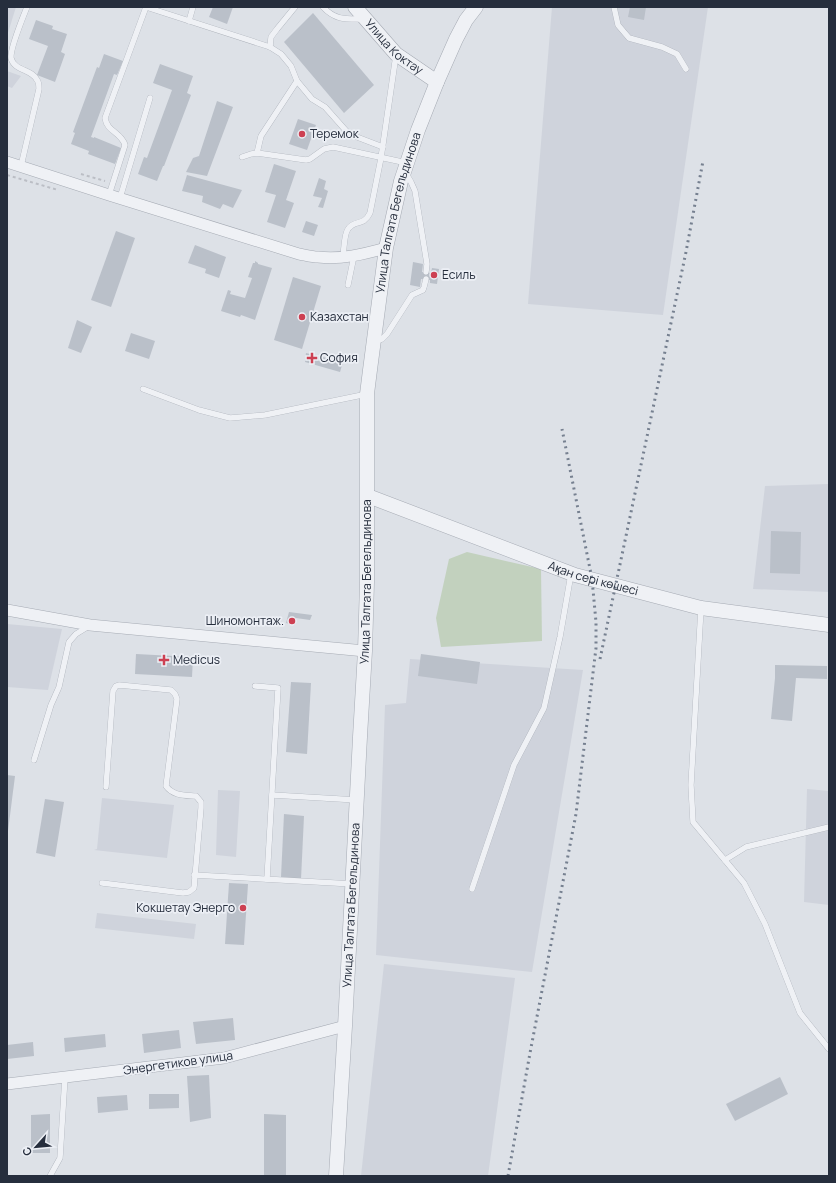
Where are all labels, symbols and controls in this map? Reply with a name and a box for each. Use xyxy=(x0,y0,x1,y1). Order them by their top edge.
street label: Улица Коктау xyxy=(361,15,427,79)
place label: Теремок xyxy=(310,125,360,142)
marker: Теремок xyxy=(297,129,307,139)
street label: Улица Талгата Бегельдинова xyxy=(371,130,425,294)
place label: Есиль xyxy=(442,266,476,283)
marker: Есиль xyxy=(429,270,439,280)
place label: Казахстан xyxy=(310,308,369,325)
marker: Казахстан xyxy=(297,312,307,322)
place label: София xyxy=(320,349,358,366)
marker: София xyxy=(307,353,317,363)
street label: Улица Талгата Бегельдинова xyxy=(355,499,375,665)
street label: Ақан сері көшесі xyxy=(546,557,640,599)
place label: Шиномонтаж. xyxy=(206,612,284,629)
marker: Шиномонтаж. xyxy=(287,616,297,626)
place label: Medicus xyxy=(173,651,220,668)
marker: Medicus xyxy=(158,654,170,666)
street label: Улица Талгата Бегельдинова xyxy=(338,823,364,988)
place label: Кокшетау Энерго xyxy=(136,899,235,916)
marker: Кокшетау Энерго xyxy=(238,903,248,913)
street label: Энергетиков улица xyxy=(122,1046,234,1079)
north arrow xyxy=(16,1127,56,1167)
text: С xyxy=(18,1145,35,1159)

